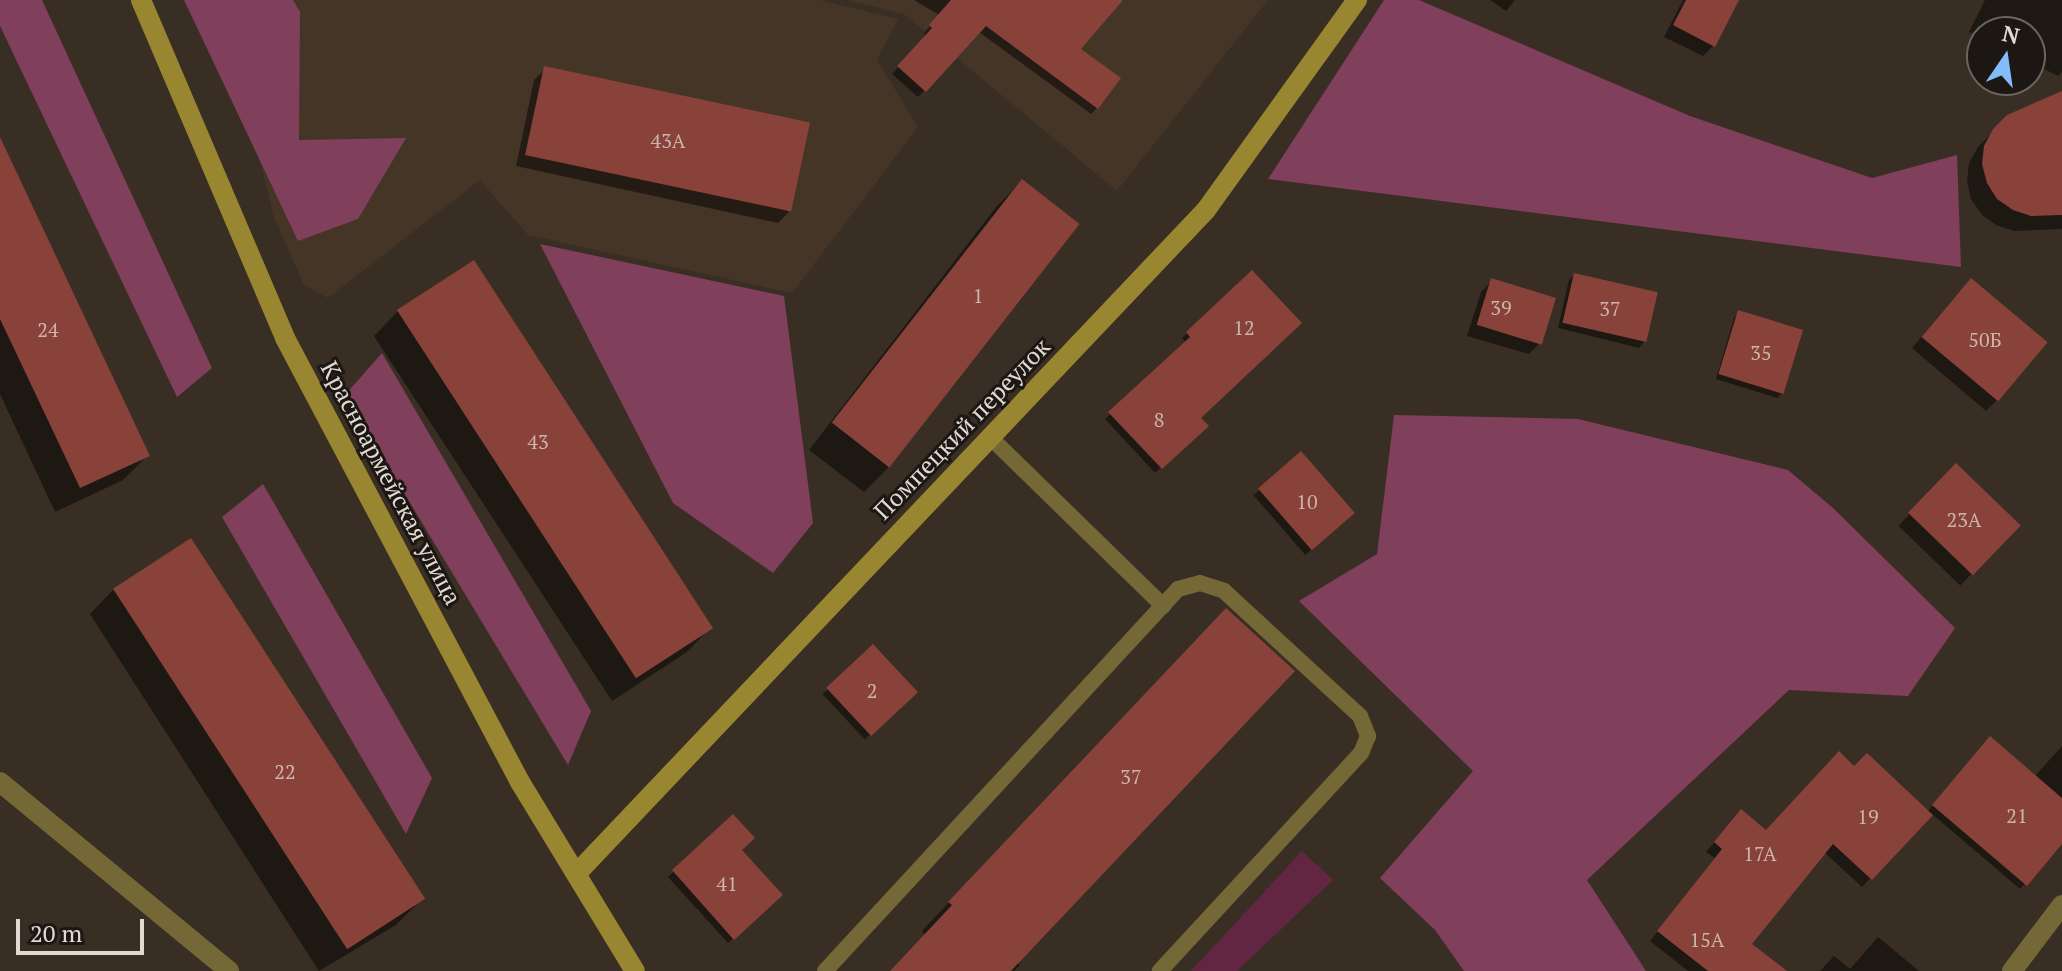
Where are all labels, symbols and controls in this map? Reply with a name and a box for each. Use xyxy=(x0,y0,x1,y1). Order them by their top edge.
north arrow xyxy=(1966,16,2046,96)
text: N xyxy=(2000,18,2022,50)
house number: 43А xyxy=(651,128,685,152)
house number: 1 xyxy=(973,283,983,307)
house number: 39 xyxy=(1490,295,1512,319)
house number: 37 xyxy=(1599,296,1621,320)
house number: 12 xyxy=(1233,315,1255,339)
house number: 24 xyxy=(37,317,59,341)
house number: 50Б xyxy=(1968,327,2002,351)
street label: Помпецкий переулок xyxy=(868,332,1056,526)
house number: 35 xyxy=(1750,340,1772,364)
street label: Красноармейская улица xyxy=(315,356,467,610)
house number: 8 xyxy=(1154,407,1164,431)
house number: 43 xyxy=(527,429,549,453)
house number: 10 xyxy=(1296,489,1318,513)
house number: 23А xyxy=(1947,507,1981,531)
house number: 2 xyxy=(867,678,877,702)
house number: 22 xyxy=(274,759,296,783)
house number: 37 xyxy=(1120,764,1142,788)
house number: 21 xyxy=(2006,803,2028,827)
house number: 19 xyxy=(1857,804,1879,828)
house number: 17А xyxy=(1743,841,1777,865)
house number: 41 xyxy=(716,871,738,895)
scale bar xyxy=(20,903,148,953)
text: 20 m xyxy=(30,917,82,949)
house number: 15А xyxy=(1690,927,1724,951)

